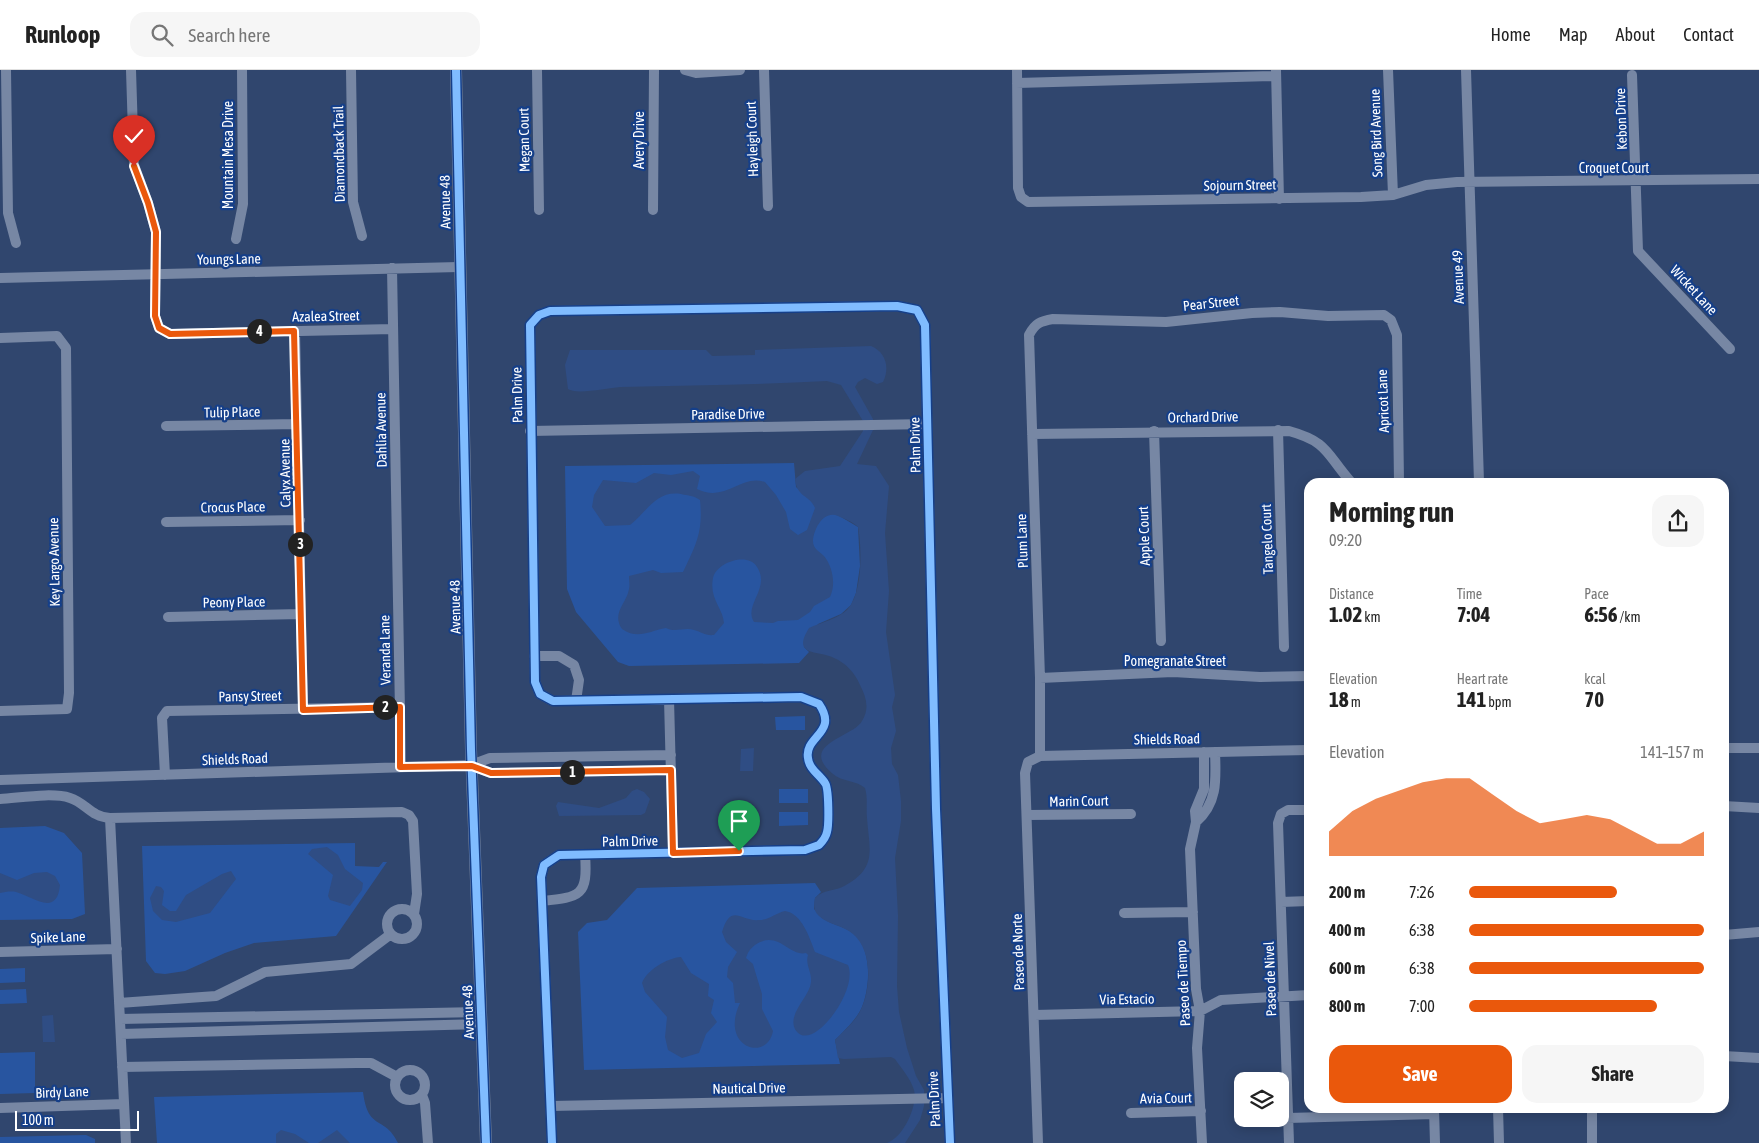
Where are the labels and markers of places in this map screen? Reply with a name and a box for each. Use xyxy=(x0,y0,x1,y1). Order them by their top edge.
pin xyxy=(113,115,155,166)
pin: 4 xyxy=(246,318,272,344)
pin: 3 xyxy=(288,532,312,556)
pin: 2 xyxy=(372,694,398,720)
pin: 1 xyxy=(560,760,584,784)
pin xyxy=(718,800,760,851)

